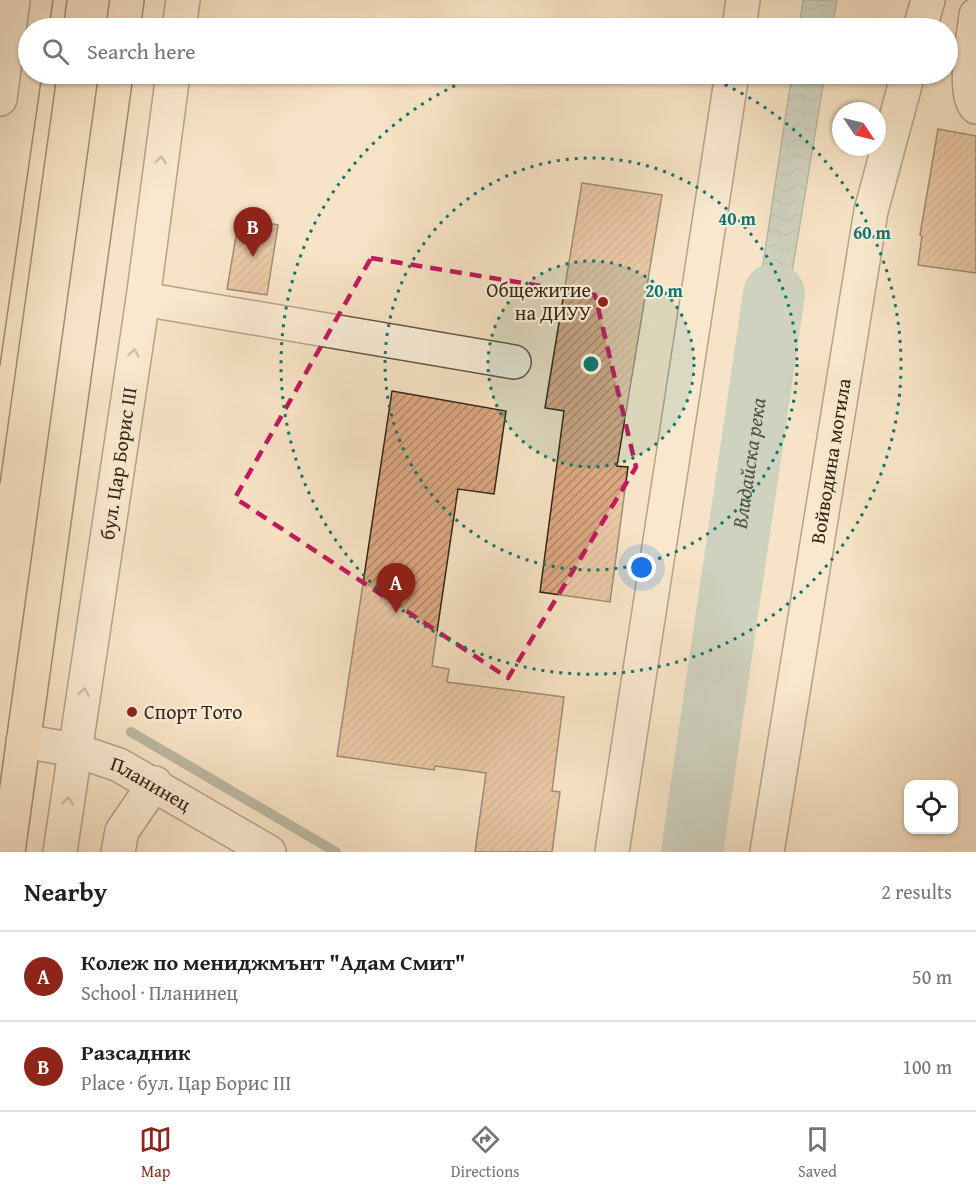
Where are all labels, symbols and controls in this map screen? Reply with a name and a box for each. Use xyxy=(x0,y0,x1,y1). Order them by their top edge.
search box xyxy=(18,18,958,84)
icon: search xyxy=(39,35,72,68)
text: Search here xyxy=(87,35,196,67)
north arrow xyxy=(832,102,886,156)
one-way arrow xyxy=(155,156,167,165)
text: 40 m xyxy=(718,205,757,232)
pin: B xyxy=(234,208,272,257)
text: 60 m xyxy=(853,219,892,246)
place label: Общежитие на ДИУУ xyxy=(486,275,592,327)
text: 20 m xyxy=(645,277,684,304)
marker: Общежитие на ДИУУ xyxy=(596,295,610,309)
one-way arrow xyxy=(128,349,140,358)
centre of rings xyxy=(581,354,601,374)
street label: Войводина могила xyxy=(802,376,858,546)
street label: бул. Цар Борис III xyxy=(92,385,144,542)
water label: Владайска река xyxy=(724,395,774,532)
your location xyxy=(627,553,656,582)
pin: A xyxy=(376,564,416,613)
one-way arrow xyxy=(77,687,89,696)
place label: Спорт Тото xyxy=(144,697,243,726)
marker: Спорт Тото xyxy=(125,705,139,719)
street label: Планинец xyxy=(107,748,197,818)
map controls xyxy=(904,780,958,834)
button: locate xyxy=(904,780,958,834)
one-way arrow xyxy=(61,796,73,805)
text: Nearby xyxy=(24,872,107,911)
text: 2 results xyxy=(881,877,952,906)
text: Колеж по мениджмънт "Адам Смит" xyxy=(81,946,465,978)
text: A xyxy=(37,962,50,991)
text: 50 m xyxy=(912,962,952,991)
text: School · Планинец xyxy=(81,978,238,1007)
text: Разсадник xyxy=(81,1036,190,1068)
text: B xyxy=(37,1052,50,1081)
text: 100 m xyxy=(902,1052,952,1081)
text: Place · бул. Цар Борис III xyxy=(81,1068,291,1097)
tab: Map xyxy=(139,1123,172,1183)
tab: Directions xyxy=(451,1123,520,1183)
tab: Saved xyxy=(798,1123,837,1183)

